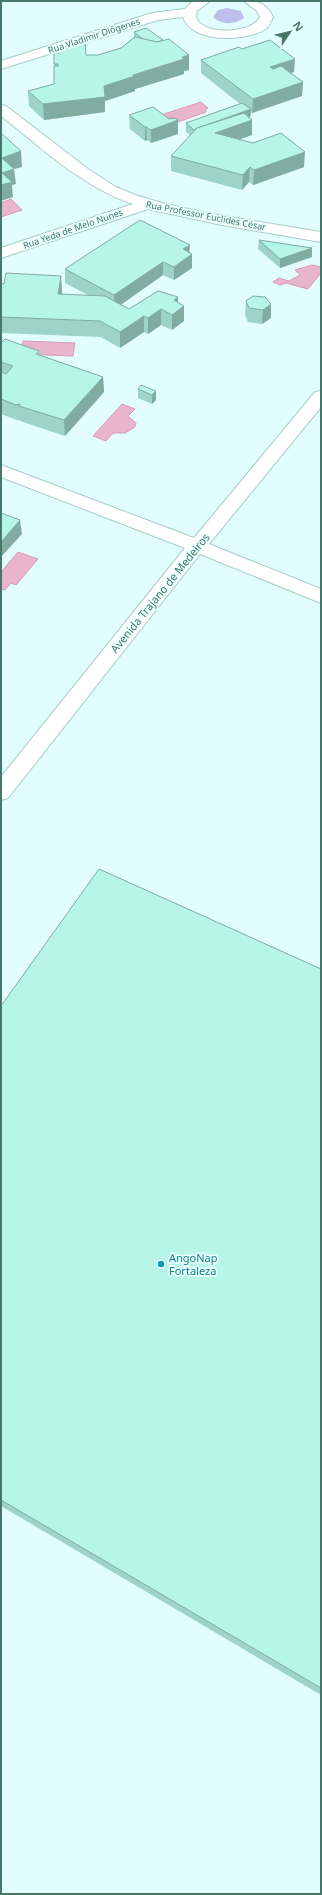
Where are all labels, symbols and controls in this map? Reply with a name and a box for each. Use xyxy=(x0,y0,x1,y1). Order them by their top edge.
north arrow xyxy=(270,12,310,52)
street label: Rua Vladimir Diógenes xyxy=(46,15,141,57)
text: N xyxy=(290,18,307,34)
street label: Rua Professor Euclides César xyxy=(145,197,267,234)
street label: Rua Yeda de Melo Nunes xyxy=(21,205,125,252)
street label: Avenida Trajano de Medeiros xyxy=(107,530,213,656)
place label: AngoNap Fortaleza xyxy=(169,1250,218,1278)
marker: AngoNap Fortaleza xyxy=(156,1259,166,1269)

